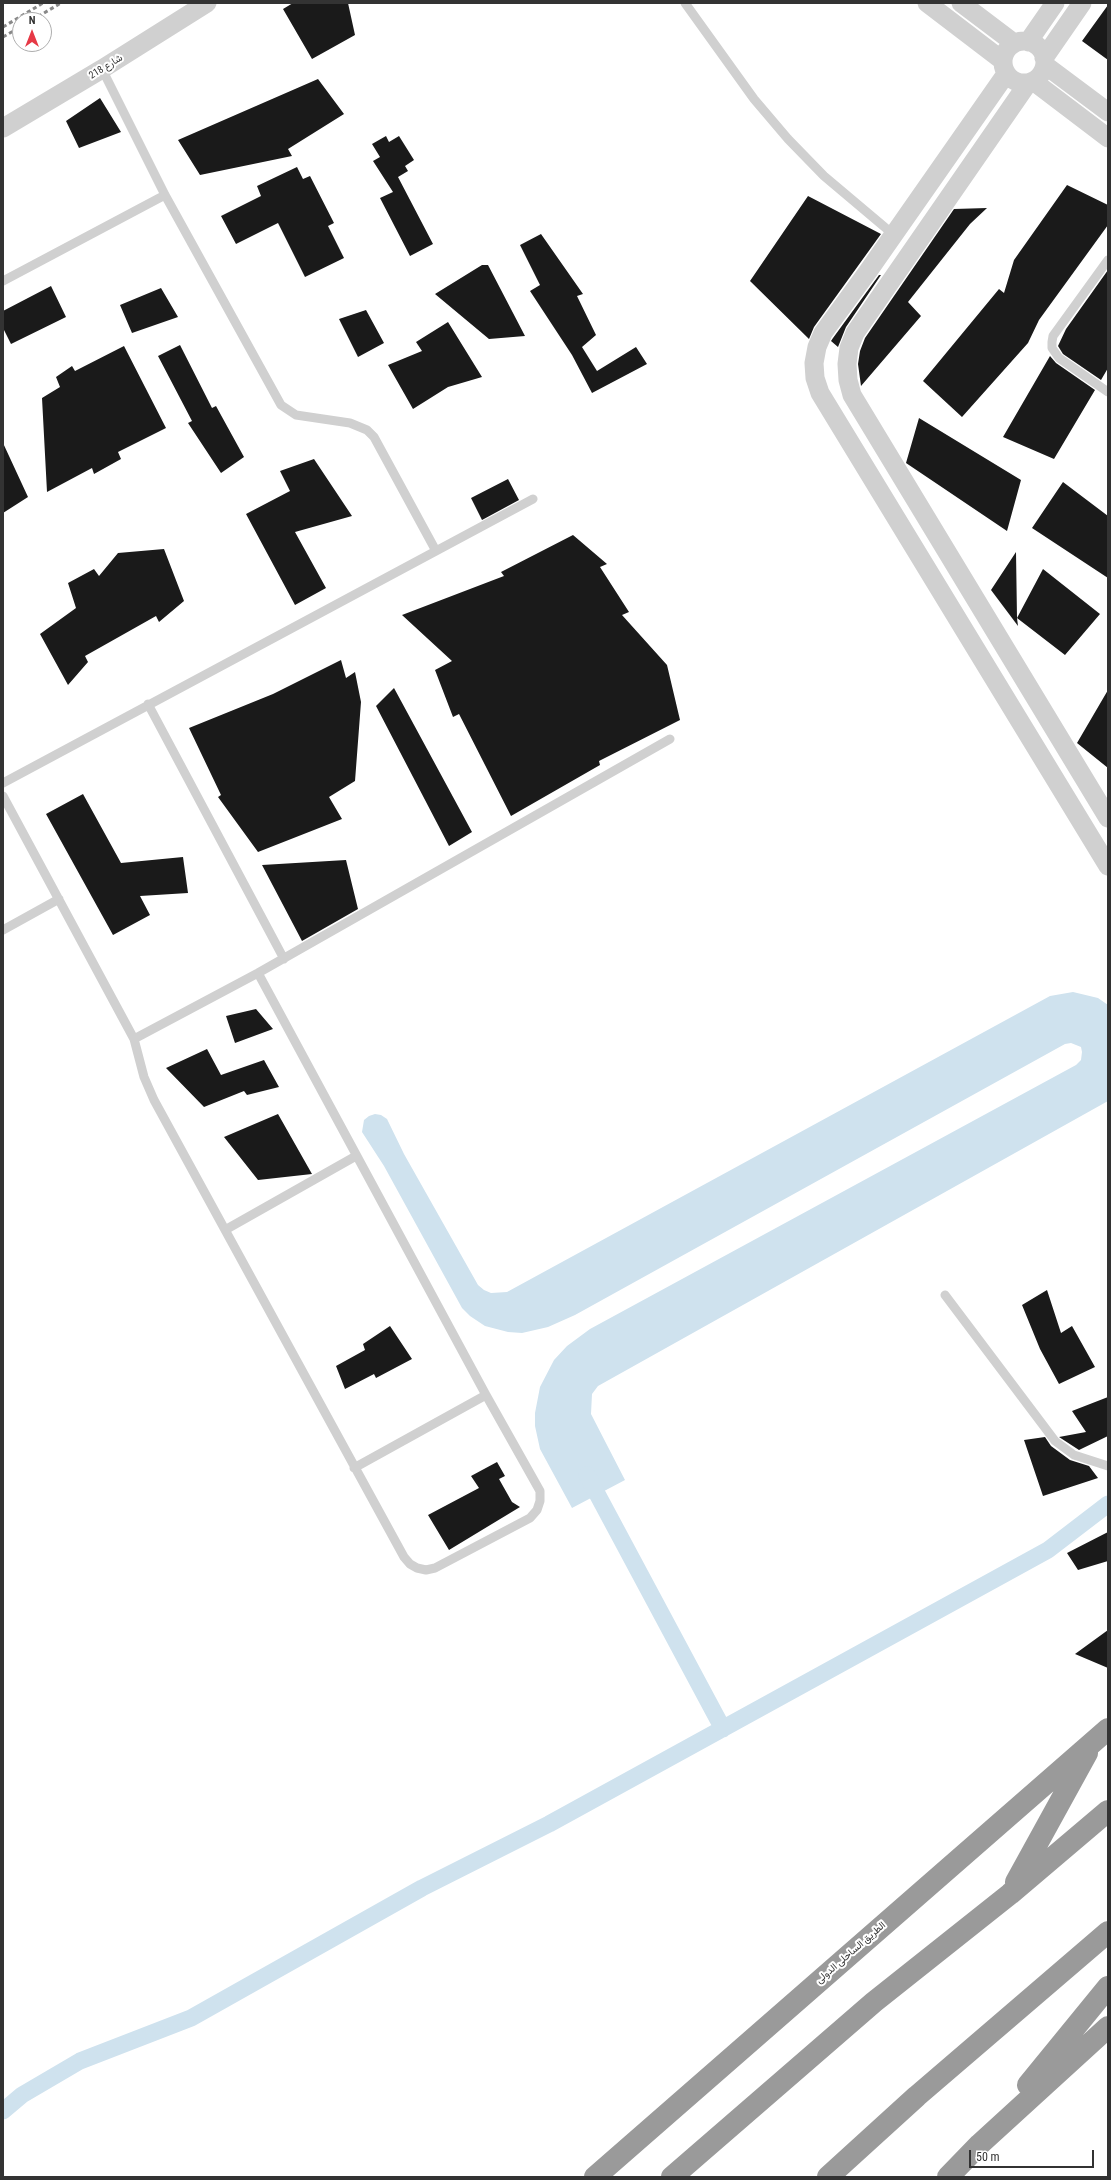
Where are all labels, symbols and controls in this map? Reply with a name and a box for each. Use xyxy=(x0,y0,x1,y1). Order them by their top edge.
north arrow xyxy=(12,12,52,52)
text: N xyxy=(29,14,35,27)
street label: شارع 218 xyxy=(87,52,125,82)
street label: الطريق الساحلى الدولى xyxy=(814,1920,888,1986)
scale bar xyxy=(971,2142,1096,2168)
text: 50 m xyxy=(976,2150,1000,2164)

